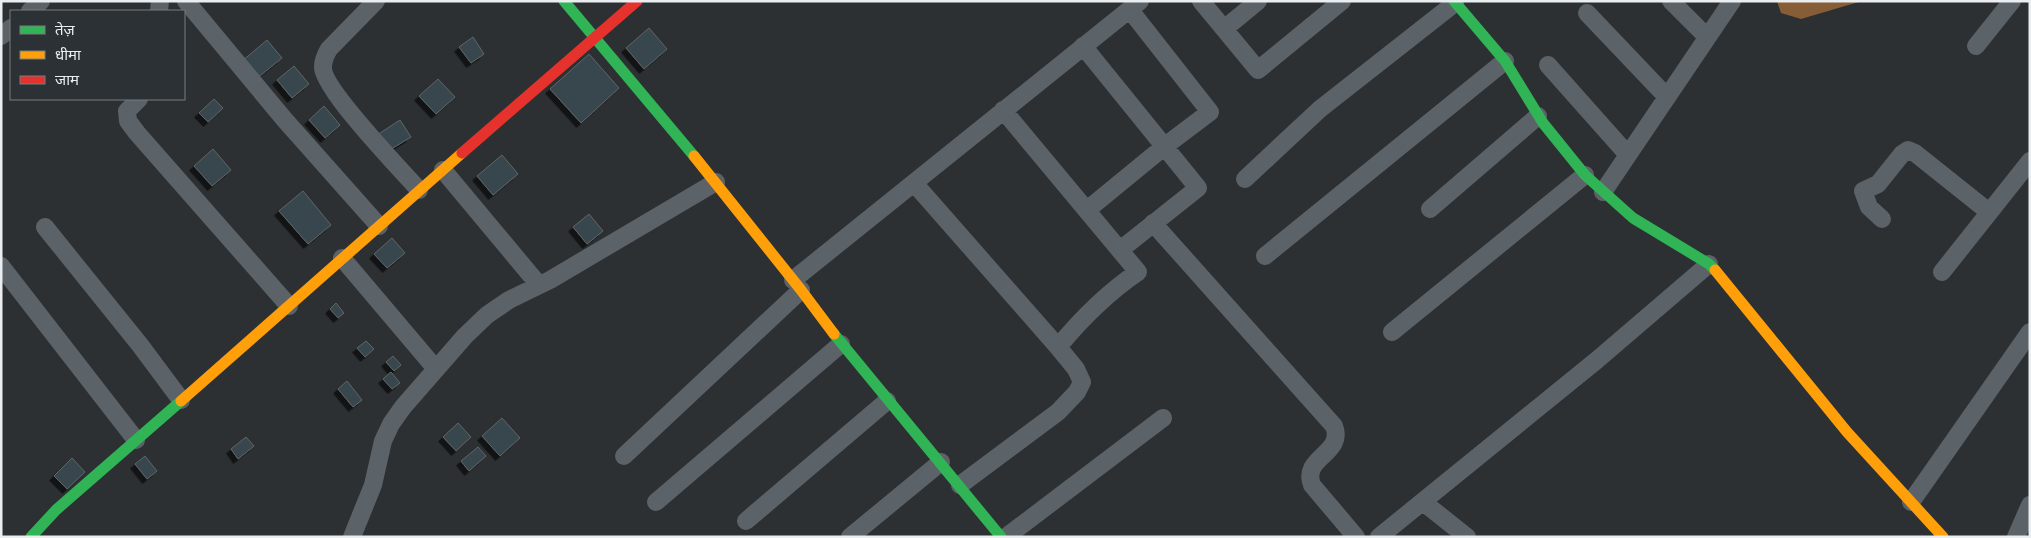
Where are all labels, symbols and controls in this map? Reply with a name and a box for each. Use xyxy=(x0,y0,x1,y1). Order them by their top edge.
legend xyxy=(10,10,185,100)
text: तेज़ xyxy=(55,21,76,38)
text: धीमा xyxy=(55,46,82,63)
text: जाम xyxy=(55,71,80,88)

